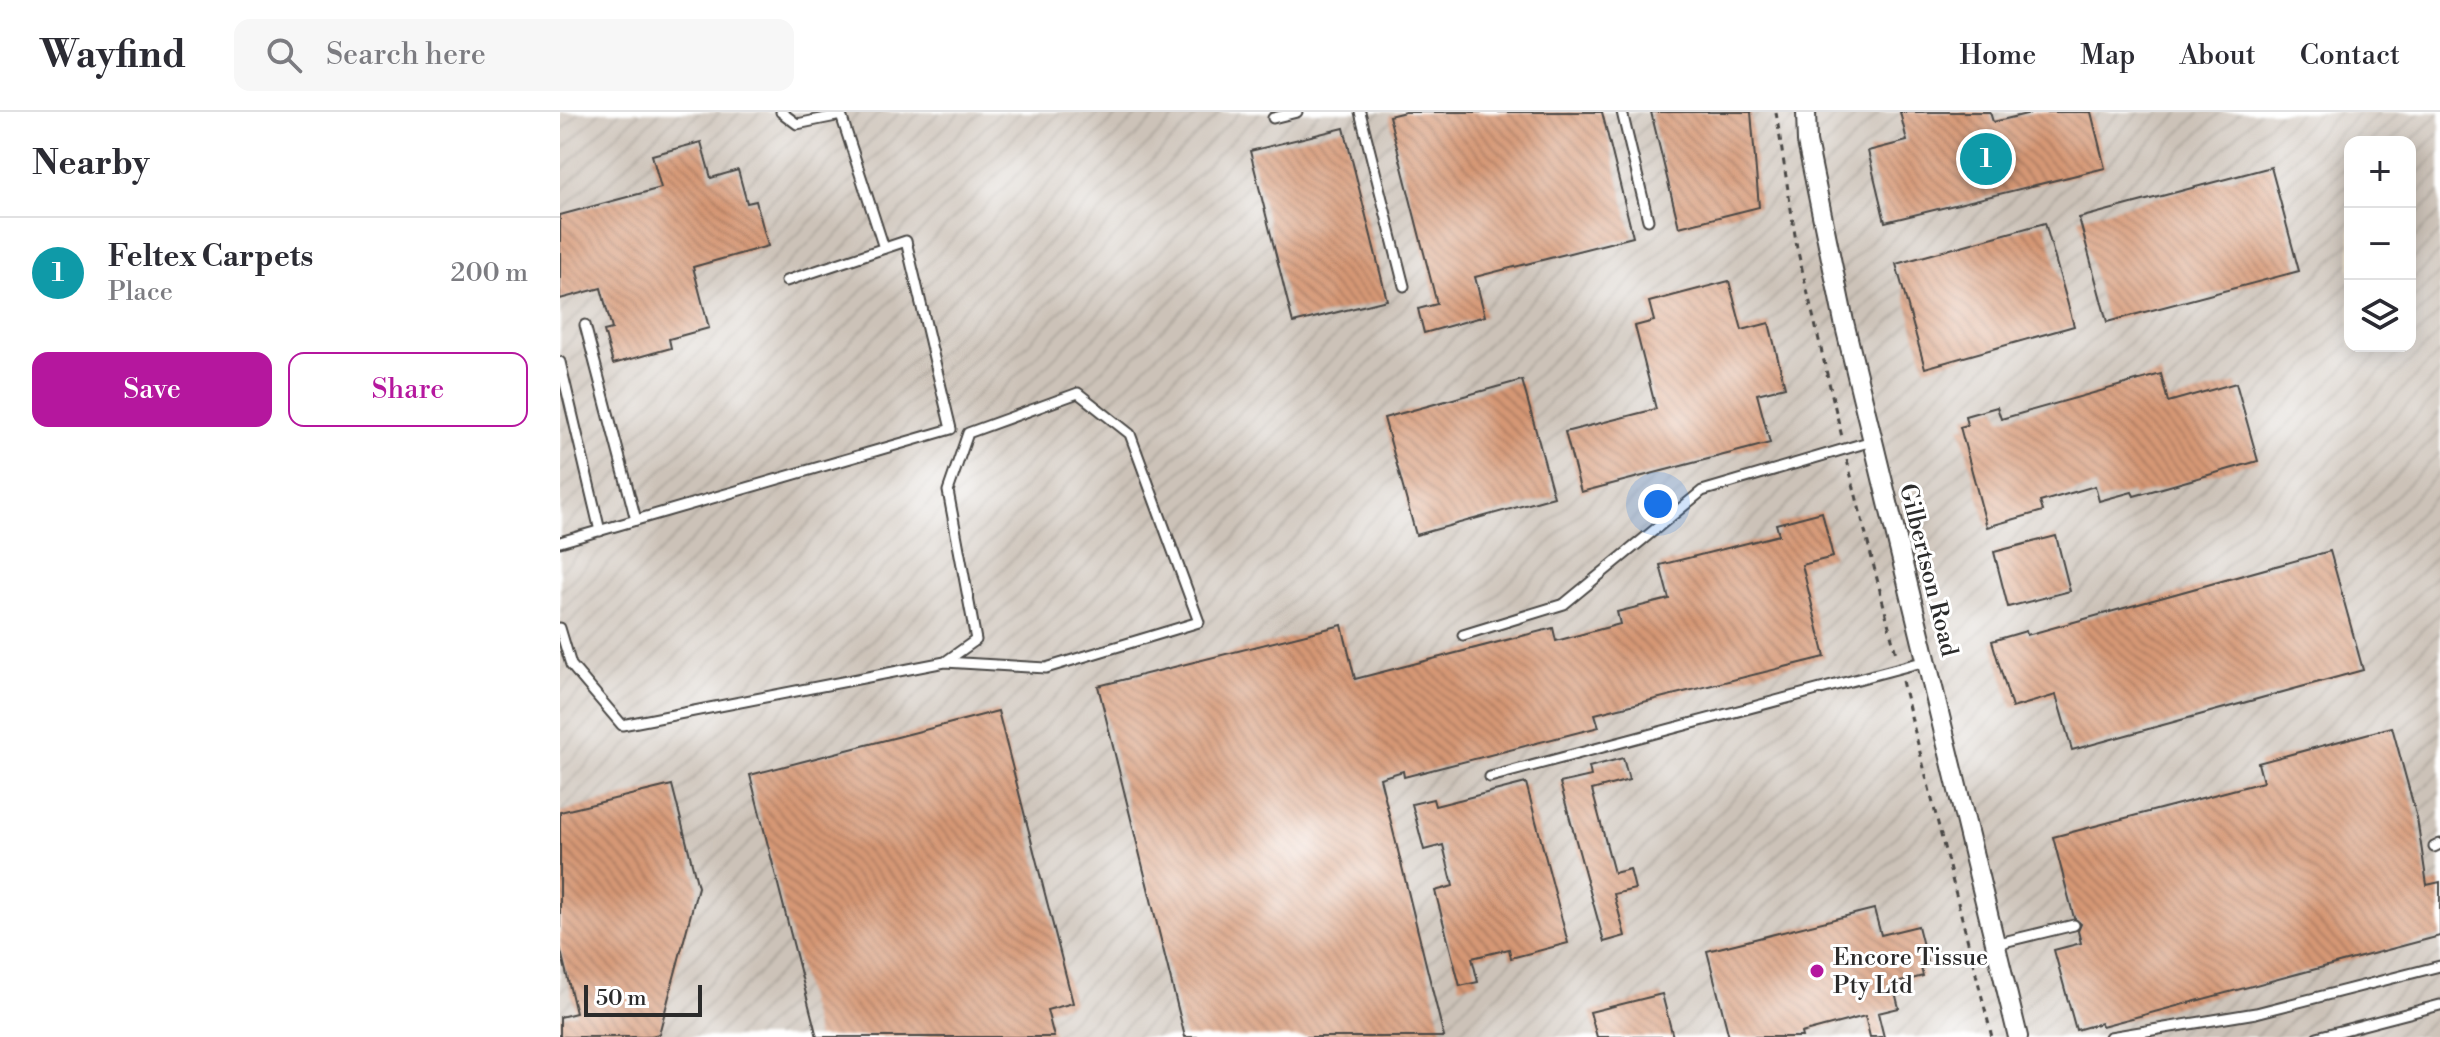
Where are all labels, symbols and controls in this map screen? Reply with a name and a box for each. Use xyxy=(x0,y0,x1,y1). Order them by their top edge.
search box xyxy=(234,19,794,91)
text: Wayfind xyxy=(40,32,186,79)
icon: search xyxy=(262,33,306,77)
text: Search here xyxy=(326,36,486,74)
text: Home xyxy=(1960,38,2036,73)
text: Map xyxy=(2080,38,2135,73)
text: About xyxy=(2179,38,2256,73)
text: Contact xyxy=(2300,38,2400,73)
pin: 1 xyxy=(1960,129,2012,189)
map controls xyxy=(2344,136,2416,352)
button: + xyxy=(2344,136,2416,208)
text: Nearby xyxy=(32,143,150,185)
button: − xyxy=(2344,208,2416,280)
text: Feltex Carpets xyxy=(108,238,313,276)
text: 1 xyxy=(52,257,64,289)
text: 200 m xyxy=(451,257,528,289)
text: Place xyxy=(108,276,173,308)
button: layers xyxy=(2344,280,2416,352)
button: Save xyxy=(32,352,272,427)
button: Share xyxy=(288,352,528,427)
street label: Gilbertson Road xyxy=(1892,481,1964,660)
your location xyxy=(1638,484,1678,524)
place label: Encore Tissue Pty Ltd xyxy=(1833,943,1988,1001)
marker: Encore Tissue Pty Ltd xyxy=(1808,962,1826,980)
scale bar xyxy=(584,981,702,1017)
text: 50 m xyxy=(596,985,647,1012)

